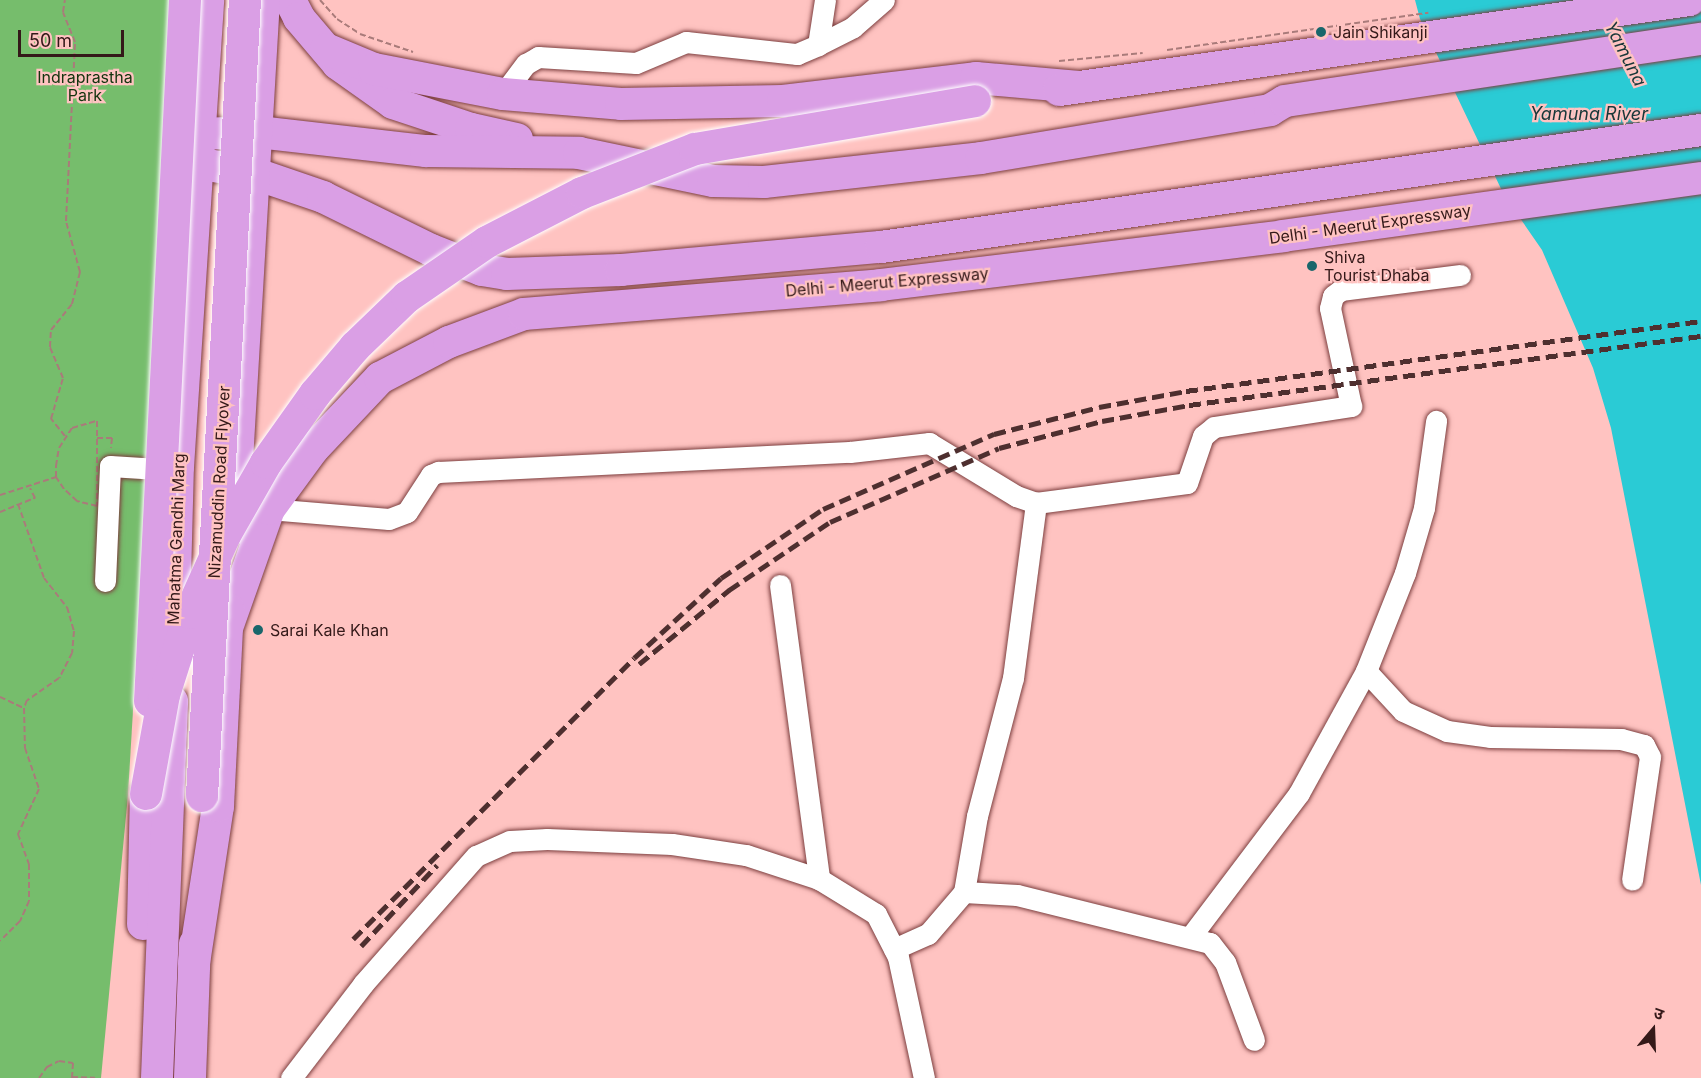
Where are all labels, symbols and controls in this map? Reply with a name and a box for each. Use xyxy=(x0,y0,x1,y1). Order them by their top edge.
scale bar xyxy=(21,18,128,56)
water label: Yamuna xyxy=(1599,18,1651,90)
place label: Jain Shikanji xyxy=(1333,22,1428,42)
marker: Jain Shikanji xyxy=(1314,25,1328,39)
text: 50 m xyxy=(29,30,72,51)
park label: Indraprastha Park xyxy=(37,67,133,105)
water label: Yamuna River xyxy=(1530,103,1648,125)
street label: Delhi - Meerut Expressway xyxy=(1268,200,1472,248)
place label: Shiva Tourist Dhaba xyxy=(1324,247,1429,285)
marker: Shiva Tourist Dhaba xyxy=(1305,259,1319,273)
street label: Delhi - Meerut Expressway xyxy=(785,264,989,300)
street label: Nizamuddin Road Flyover xyxy=(204,385,234,579)
street label: Mahatma Gandhi Marg xyxy=(163,453,189,625)
place label: Sarai Kale Khan xyxy=(270,620,389,640)
marker: Sarai Kale Khan xyxy=(251,623,265,637)
north arrow xyxy=(1623,1000,1683,1060)
text: उ xyxy=(1651,1002,1667,1024)

